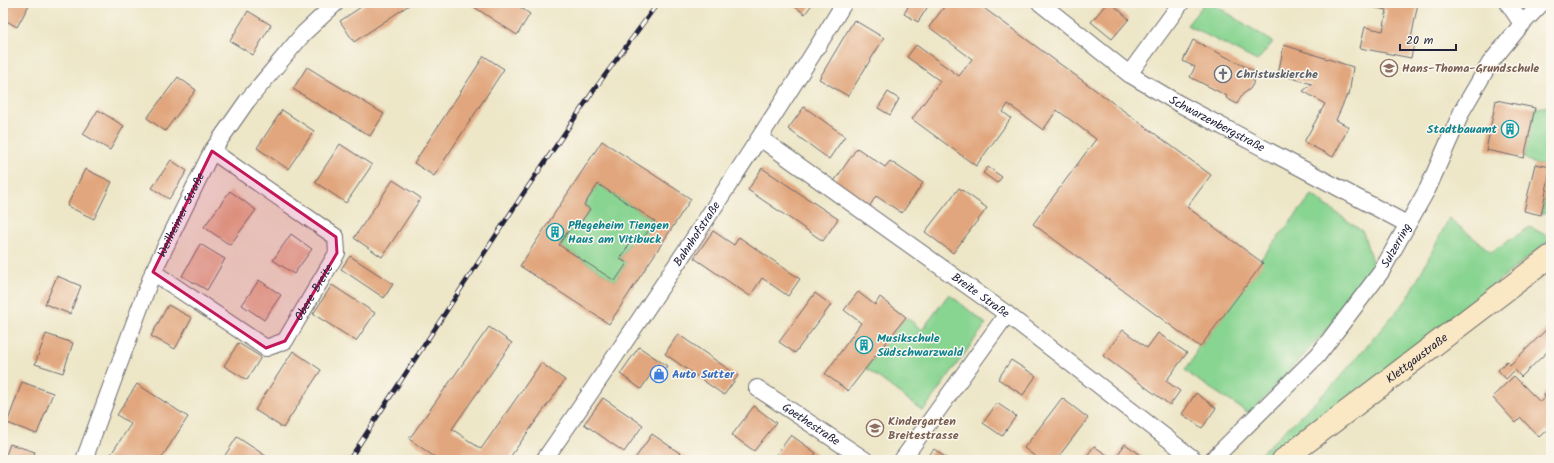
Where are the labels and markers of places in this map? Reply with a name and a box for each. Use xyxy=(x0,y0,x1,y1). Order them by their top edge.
school or university icon: Hans-Thoma-Grundschule xyxy=(1379,58,1399,78)
place label: Hans-Thoma-Grundschule xyxy=(1402,59,1539,78)
church icon: Christuskierche xyxy=(1213,64,1233,84)
place label: Christuskierche xyxy=(1236,65,1318,84)
building icon: Stadtbauamt xyxy=(1500,119,1520,139)
place label: Stadtbauamt xyxy=(1427,120,1498,139)
place label: Pflegeheim Tiengen Haus am Vitibuck xyxy=(568,216,669,249)
building icon: Pflegeheim Tiengen Haus am Vitibuck xyxy=(545,222,565,242)
place label: Musikschule Südschwarzwald xyxy=(877,329,964,362)
building icon: Musikschule Südschwarzwald xyxy=(854,335,874,355)
shop icon: Auto Sutter xyxy=(649,364,669,384)
place label: Auto Sutter xyxy=(672,365,735,384)
place label: Kindergarten Breitestrasse xyxy=(888,412,959,445)
school or university icon: Kindergarten Breitestrasse xyxy=(865,418,885,438)

